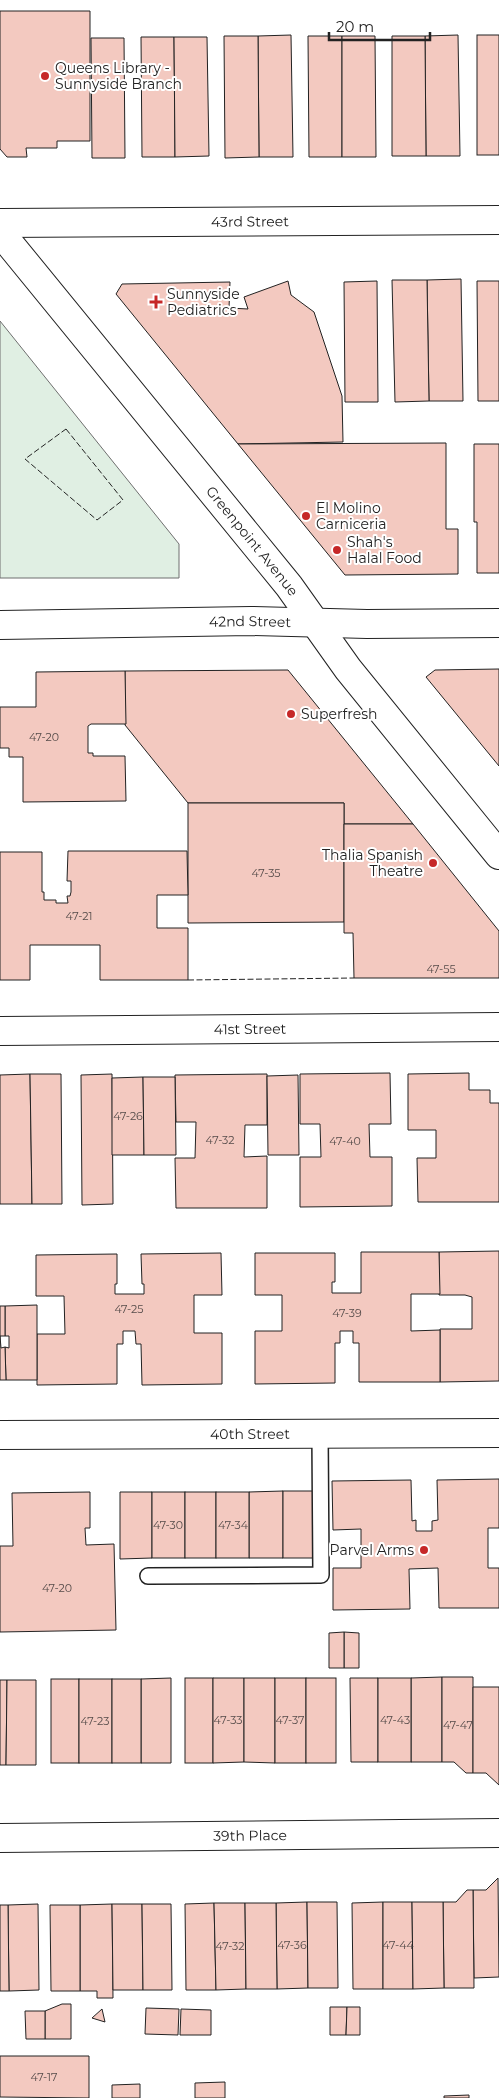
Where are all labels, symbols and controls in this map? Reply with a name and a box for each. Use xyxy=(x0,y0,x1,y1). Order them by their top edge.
scale bar xyxy=(329,10,430,42)
text: 20 m xyxy=(336,17,374,36)
place label: Queens Library - Sunnyside Branch xyxy=(55,59,182,93)
marker: Queens Library - Sunnyside Branch xyxy=(39,70,51,82)
street label: 43rd Street xyxy=(211,212,289,231)
place label: Sunnyside Pediatrics xyxy=(167,285,240,319)
marker: Sunnyside Pediatrics xyxy=(149,295,163,309)
street label: Greenpoint Avenue xyxy=(202,483,302,600)
place label: El Molino Carniceria xyxy=(316,499,387,533)
marker: El Molino Carniceria xyxy=(300,510,312,522)
place label: Shah's Halal Food xyxy=(347,533,422,567)
marker: Shah's Halal Food xyxy=(331,544,343,556)
street label: 42nd Street xyxy=(209,612,292,631)
place label: Superfresh xyxy=(301,705,378,723)
marker: Superfresh xyxy=(285,708,297,720)
house number: 47-20 xyxy=(29,730,59,744)
place label: Thalia Spanish Theatre xyxy=(322,846,423,880)
marker: Thalia Spanish Theatre xyxy=(427,857,439,869)
house number: 47-35 xyxy=(252,866,280,880)
house number: 47-21 xyxy=(66,909,92,923)
house number: 47-55 xyxy=(426,962,456,976)
street label: 41st Street xyxy=(214,1020,287,1038)
house number: 47-26 xyxy=(113,1109,143,1123)
house number: 47-32 xyxy=(205,1133,235,1147)
house number: 47-40 xyxy=(329,1134,361,1148)
house number: 47-25 xyxy=(114,1302,144,1316)
house number: 47-39 xyxy=(332,1306,362,1320)
street label: 40th Street xyxy=(210,1425,290,1443)
house number: 47-30 xyxy=(153,1518,183,1532)
house number: 47-34 xyxy=(218,1518,249,1532)
place label: Parvel Arms xyxy=(330,1541,414,1559)
marker: Parvel Arms xyxy=(418,1544,430,1556)
house number: 47-20 xyxy=(42,1581,72,1595)
house number: 47-33 xyxy=(214,1713,243,1727)
house number: 47-37 xyxy=(275,1713,305,1727)
house number: 47-43 xyxy=(380,1713,410,1727)
house number: 47-23 xyxy=(80,1714,110,1728)
house number: 47-47 xyxy=(443,1718,473,1732)
street label: 39th Place xyxy=(213,1826,287,1845)
house number: 47-36 xyxy=(277,1938,307,1952)
house number: 47-44 xyxy=(382,1938,414,1952)
house number: 47-32 xyxy=(215,1939,245,1953)
house number: 47-17 xyxy=(30,2070,58,2084)

